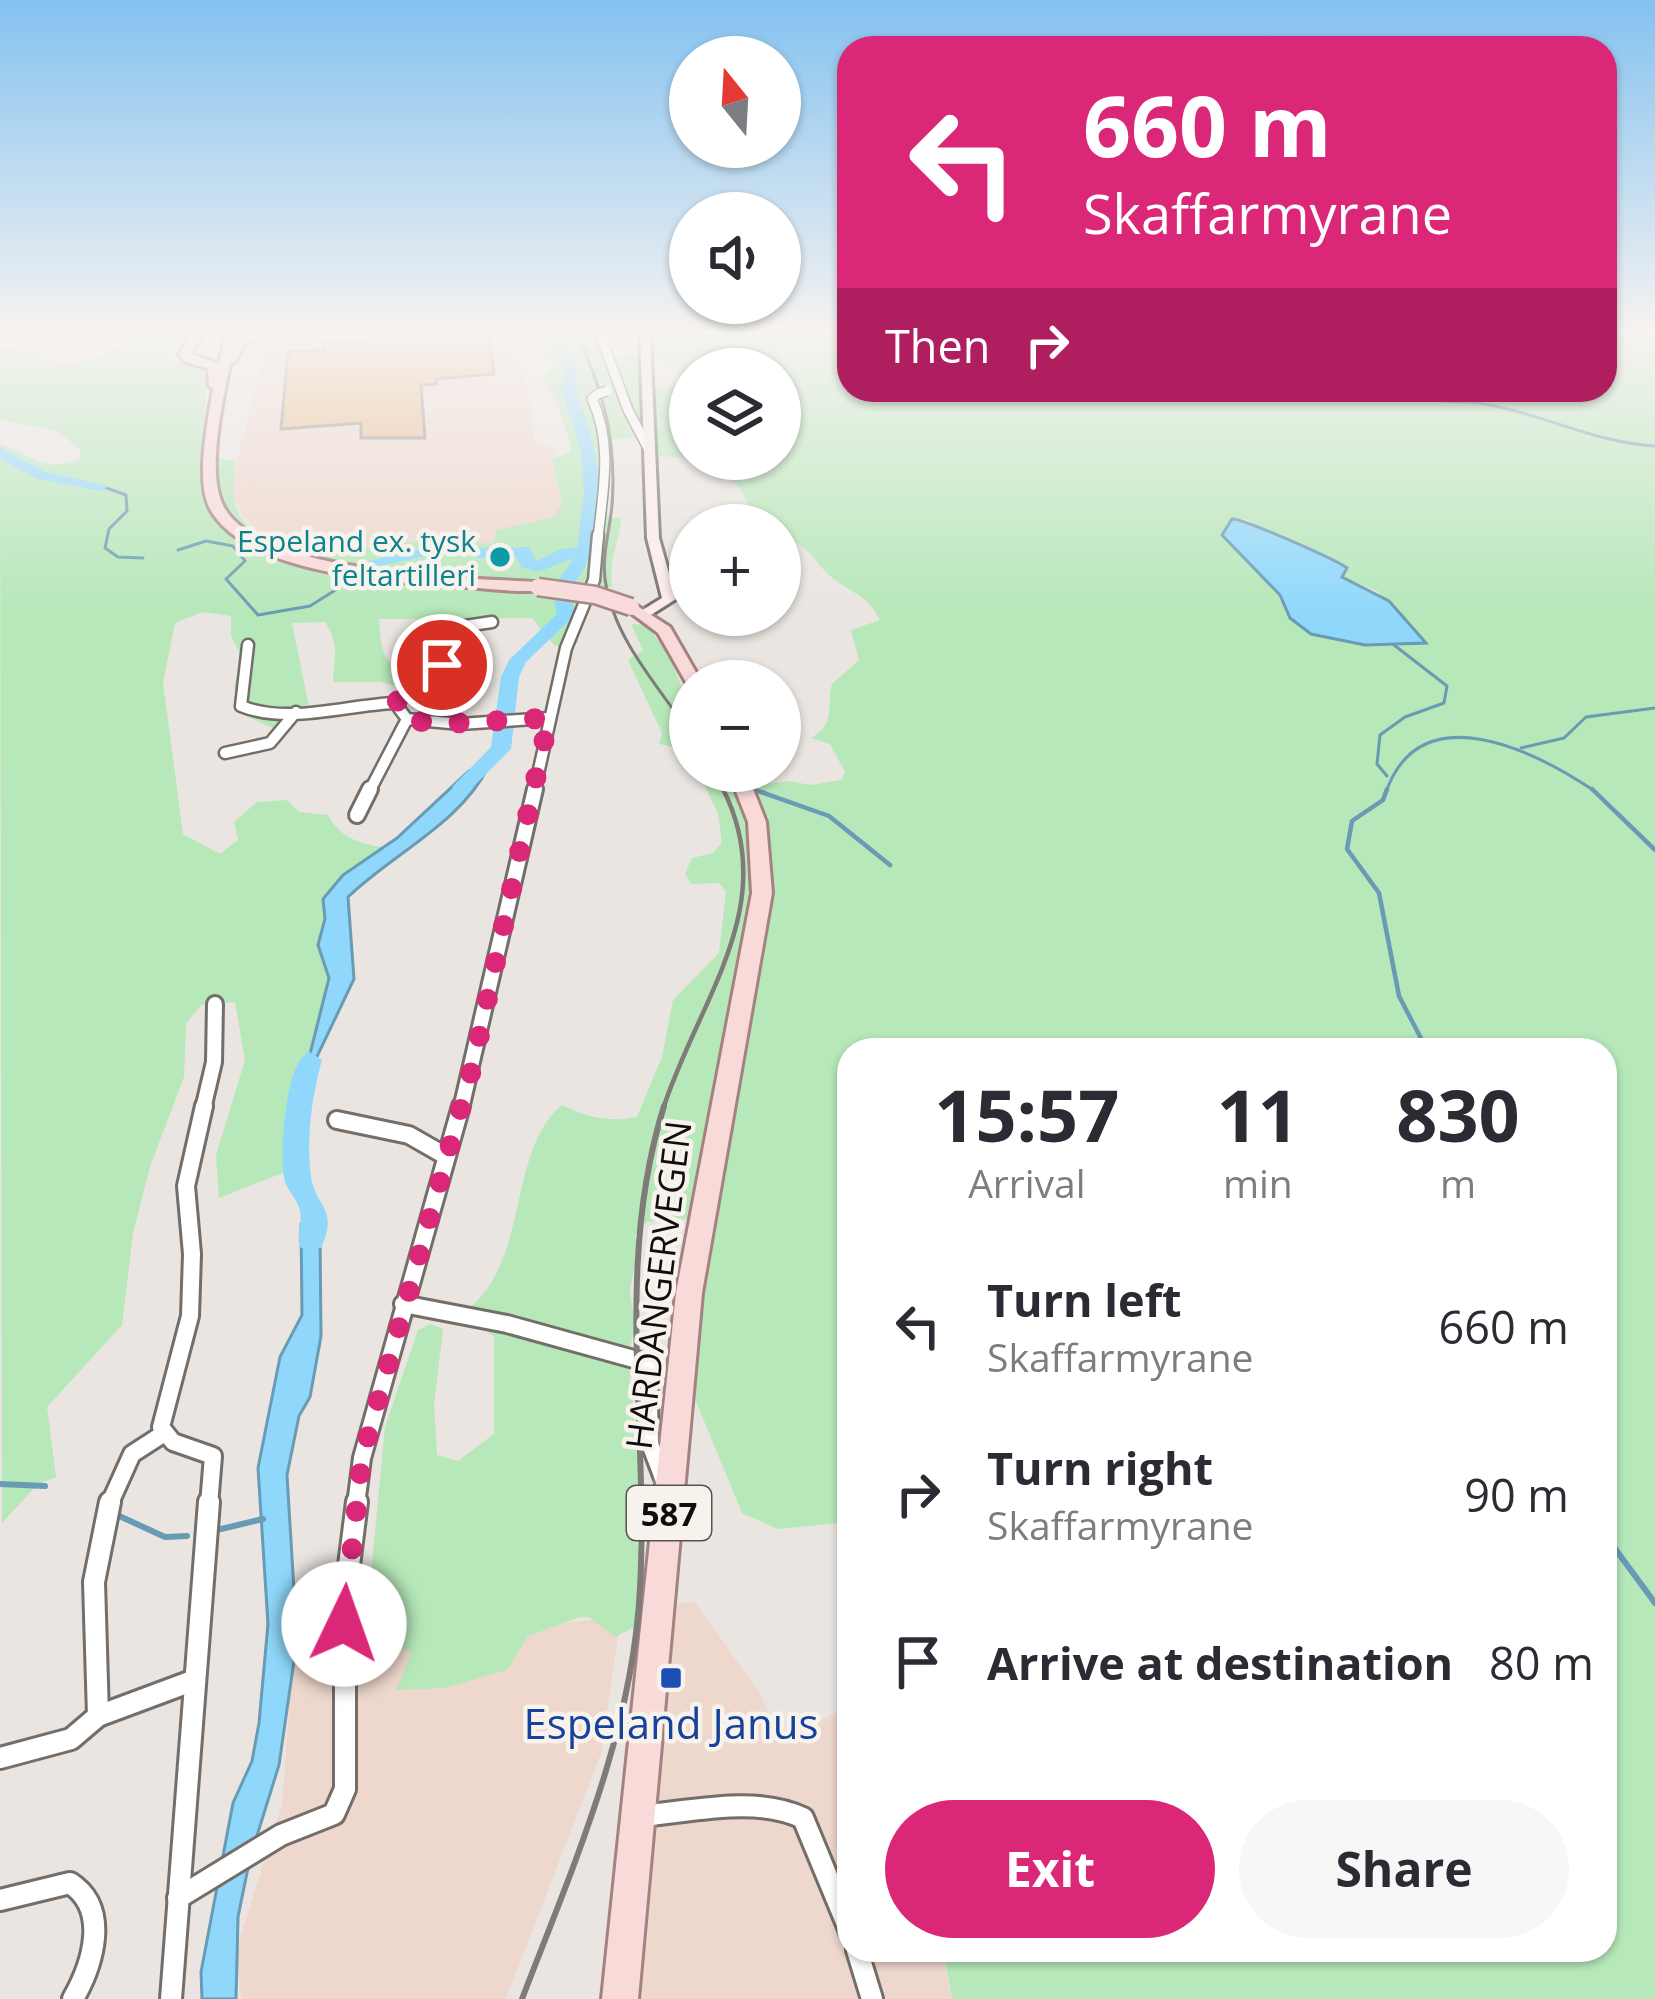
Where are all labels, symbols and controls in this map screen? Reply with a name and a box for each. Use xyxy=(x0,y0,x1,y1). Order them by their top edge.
north arrow xyxy=(669,36,801,168)
map controls xyxy=(669,36,801,792)
text: 660 m xyxy=(1083,67,1331,182)
icon: left xyxy=(885,84,1041,240)
text: Skaffarmyrane xyxy=(1083,176,1452,250)
button: sound xyxy=(669,192,801,324)
icon: right xyxy=(1014,312,1080,378)
text: Then xyxy=(885,315,990,376)
button: layers xyxy=(669,348,801,480)
button: + xyxy=(669,504,801,636)
place label: Espeland ex. tysk feltartilleri xyxy=(237,520,476,595)
marker: Espeland ex. tysk feltartilleri xyxy=(487,544,513,570)
pin xyxy=(391,614,493,716)
icon: arrive xyxy=(409,632,475,698)
button: − xyxy=(669,660,801,792)
text: 15:57 xyxy=(934,1065,1119,1163)
text: 11 xyxy=(1217,1065,1299,1163)
text: 830 xyxy=(1396,1065,1520,1163)
street label: HARDANGERVEGEN xyxy=(614,1118,702,1452)
text: Arrival xyxy=(968,1156,1086,1209)
text: min xyxy=(1223,1156,1293,1209)
text: m xyxy=(1440,1156,1476,1209)
text: Turn left xyxy=(987,1269,1182,1330)
icon: left xyxy=(885,1293,951,1359)
text: 660 m xyxy=(1438,1296,1569,1357)
text: Skaffarmyrane xyxy=(987,1330,1253,1383)
text: Turn right xyxy=(987,1437,1213,1498)
icon: right xyxy=(885,1461,951,1527)
text: 90 m xyxy=(1464,1464,1569,1525)
road number: 587 xyxy=(627,1486,711,1540)
text: Skaffarmyrane xyxy=(987,1498,1253,1551)
position arrow xyxy=(281,1561,407,1687)
icon: arrive xyxy=(885,1629,951,1695)
text: Arrive at destination xyxy=(987,1632,1453,1693)
text: 80 m xyxy=(1489,1632,1594,1693)
marker: Espeland Janus xyxy=(658,1665,684,1691)
place label: Espeland Janus xyxy=(523,1694,819,1751)
button: Exit xyxy=(885,1800,1215,1938)
button: Share xyxy=(1239,1800,1569,1938)

